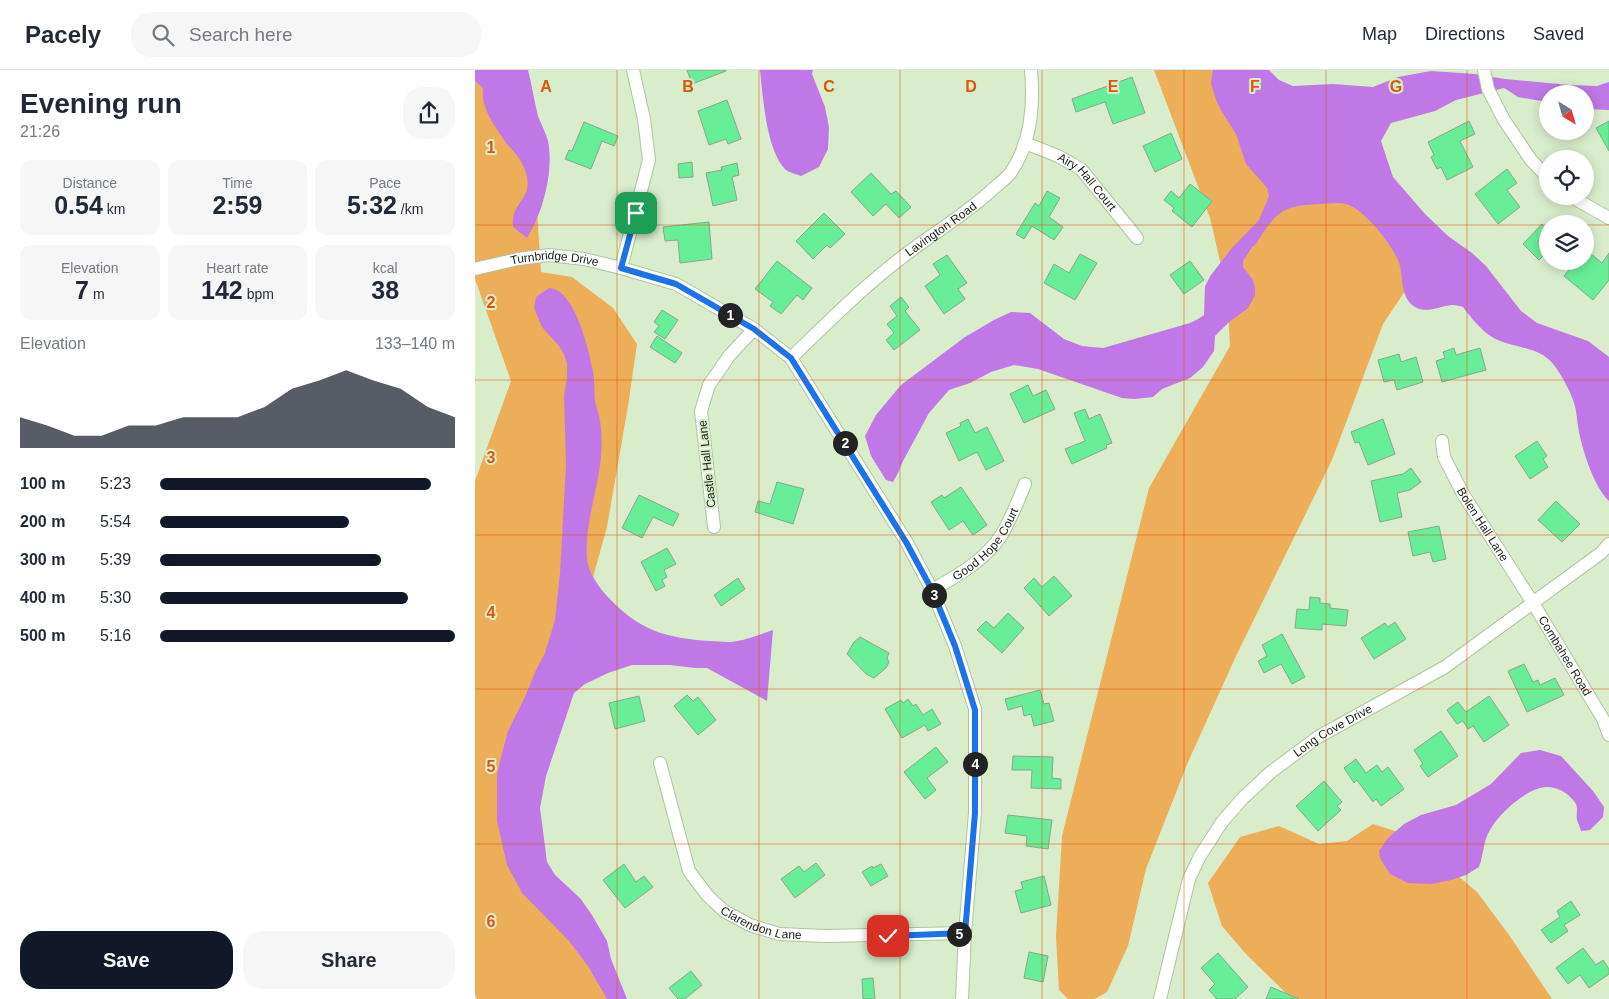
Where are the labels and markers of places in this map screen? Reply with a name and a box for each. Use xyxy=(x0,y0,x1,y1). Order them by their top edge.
pin xyxy=(615,192,657,234)
pin: 1 xyxy=(717,302,743,328)
pin: 2 xyxy=(833,430,857,456)
pin: 3 xyxy=(921,582,947,608)
pin: 4 xyxy=(963,752,987,776)
pin xyxy=(867,915,909,957)
pin: 5 xyxy=(947,922,971,946)

